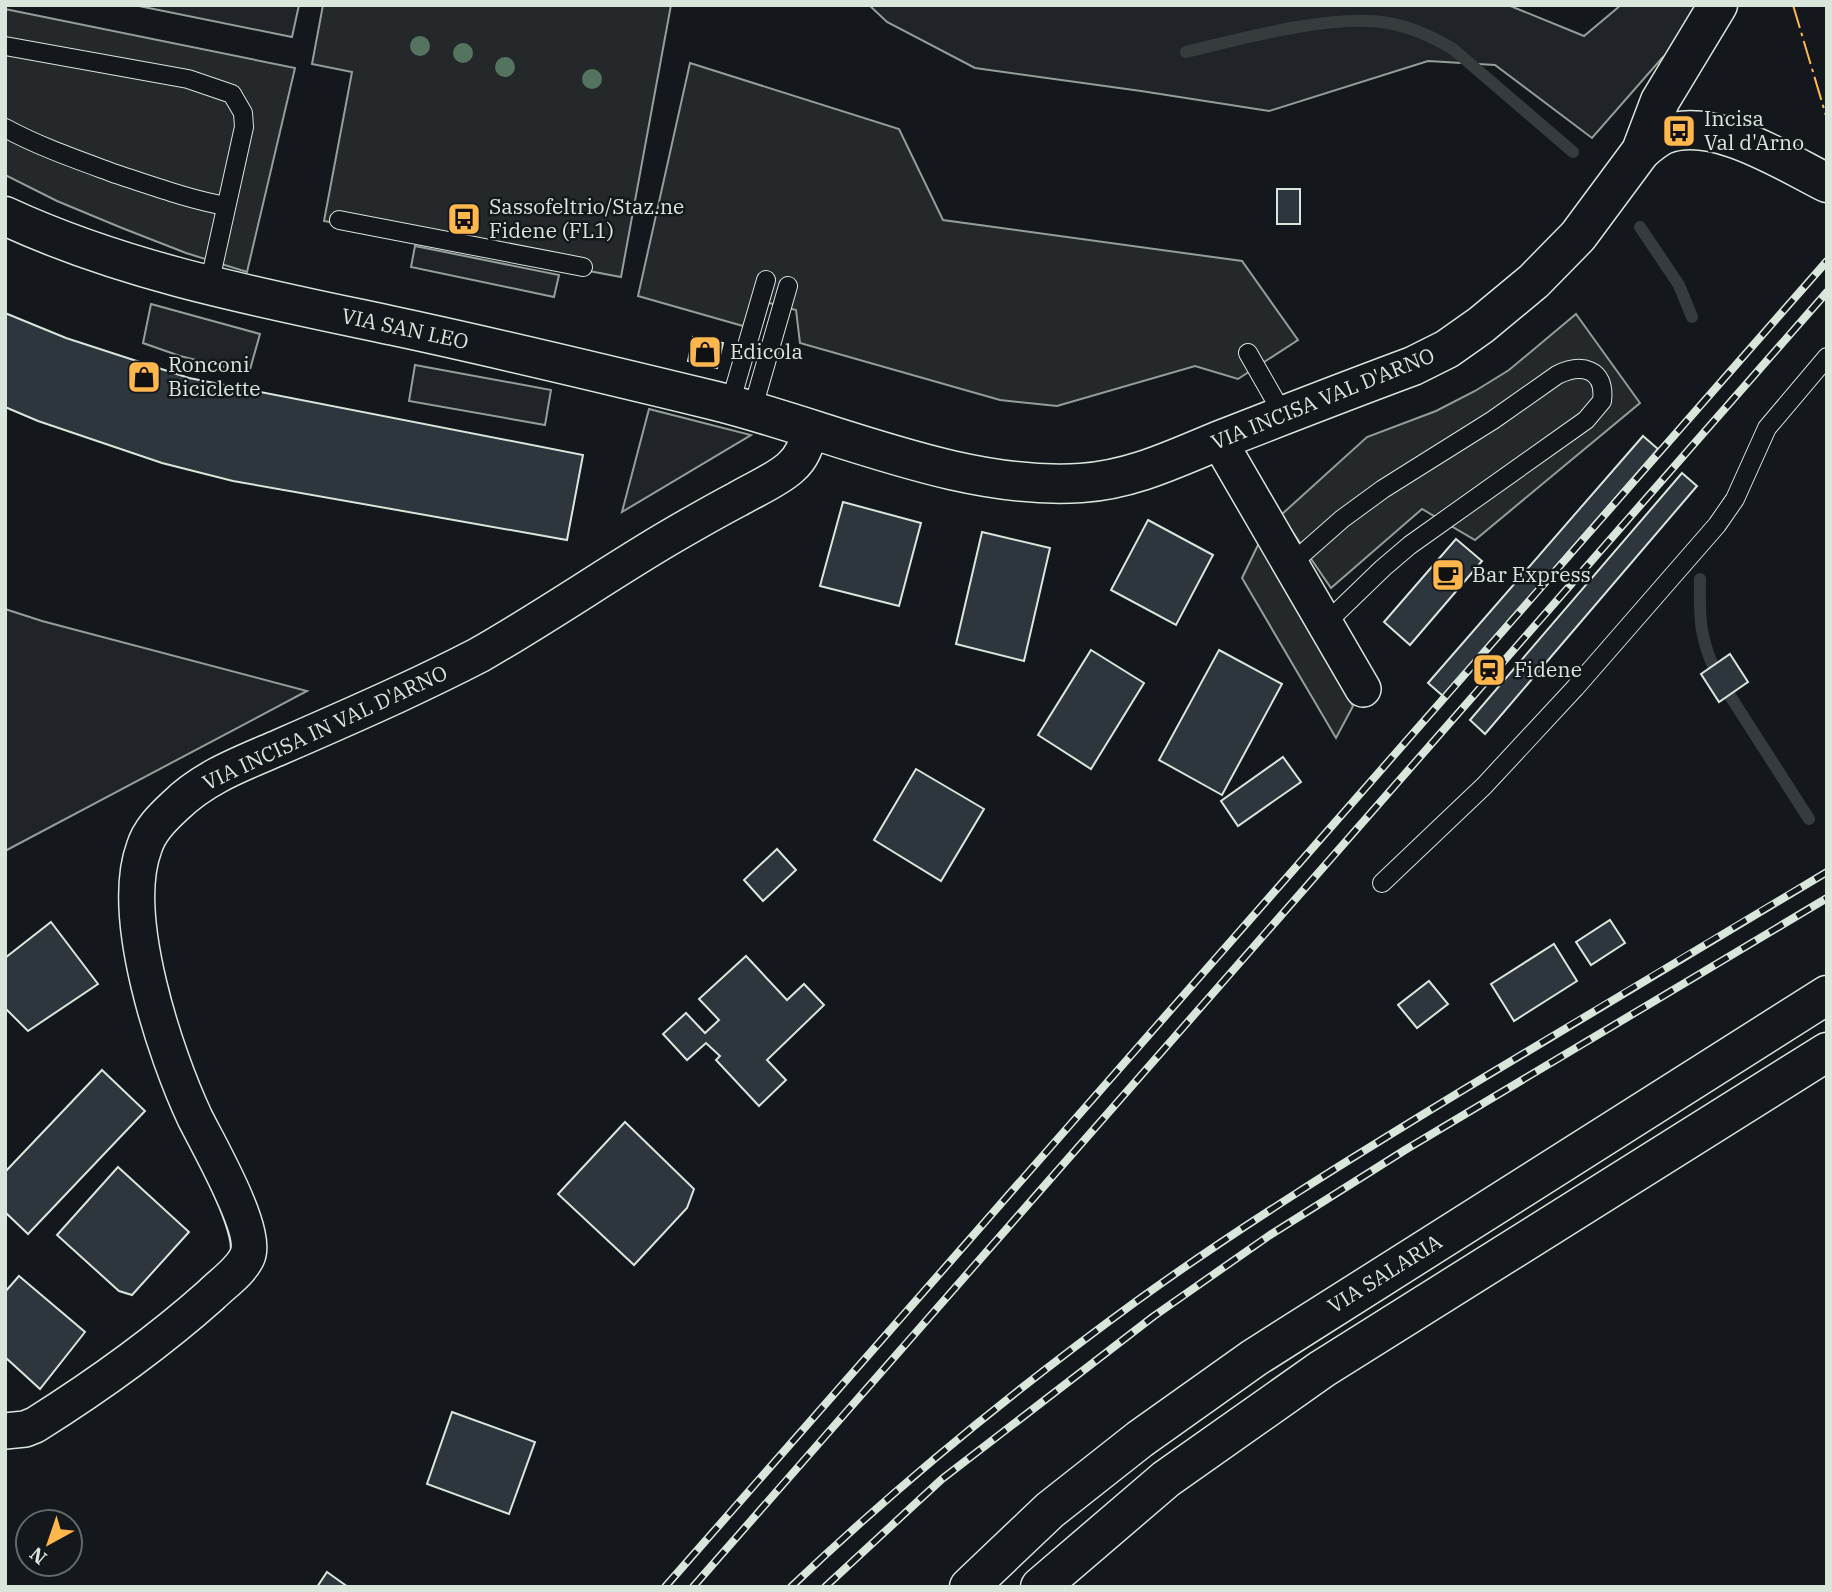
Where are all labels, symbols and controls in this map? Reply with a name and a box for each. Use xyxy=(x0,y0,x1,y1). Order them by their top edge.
place label: Incisa Val d'Arno xyxy=(1704,104,1804,156)
bus stop icon: Incisa Val d'Arno xyxy=(1660,112,1698,150)
place label: Sassofeltrio/Staz.ne Fidene (FL1) xyxy=(489,192,684,244)
bus stop icon: Sassofeltrio/Staz.ne Fidene (FL1) xyxy=(445,200,483,238)
street label: VIA SAN LEO xyxy=(339,301,471,355)
shop icon: Edicola xyxy=(686,333,724,371)
place label: Edicola xyxy=(730,337,803,365)
street label: VIA INCISA VAL D'ARNO xyxy=(1207,340,1439,456)
place label: Ronconi Biciclette xyxy=(168,350,260,402)
shop icon: Ronconi Biciclette xyxy=(125,358,163,396)
cafe icon: Bar Express xyxy=(1429,556,1467,594)
place label: Bar Express xyxy=(1472,560,1591,588)
station icon: Fidene xyxy=(1470,651,1508,689)
place label: Fidene xyxy=(1514,655,1582,683)
street label: VIA INCISA IN VAL D'ARNO xyxy=(198,658,452,796)
street label: VIA SALARIA xyxy=(1322,1227,1447,1319)
north arrow xyxy=(14,1508,84,1578)
text: N xyxy=(25,1542,52,1570)

